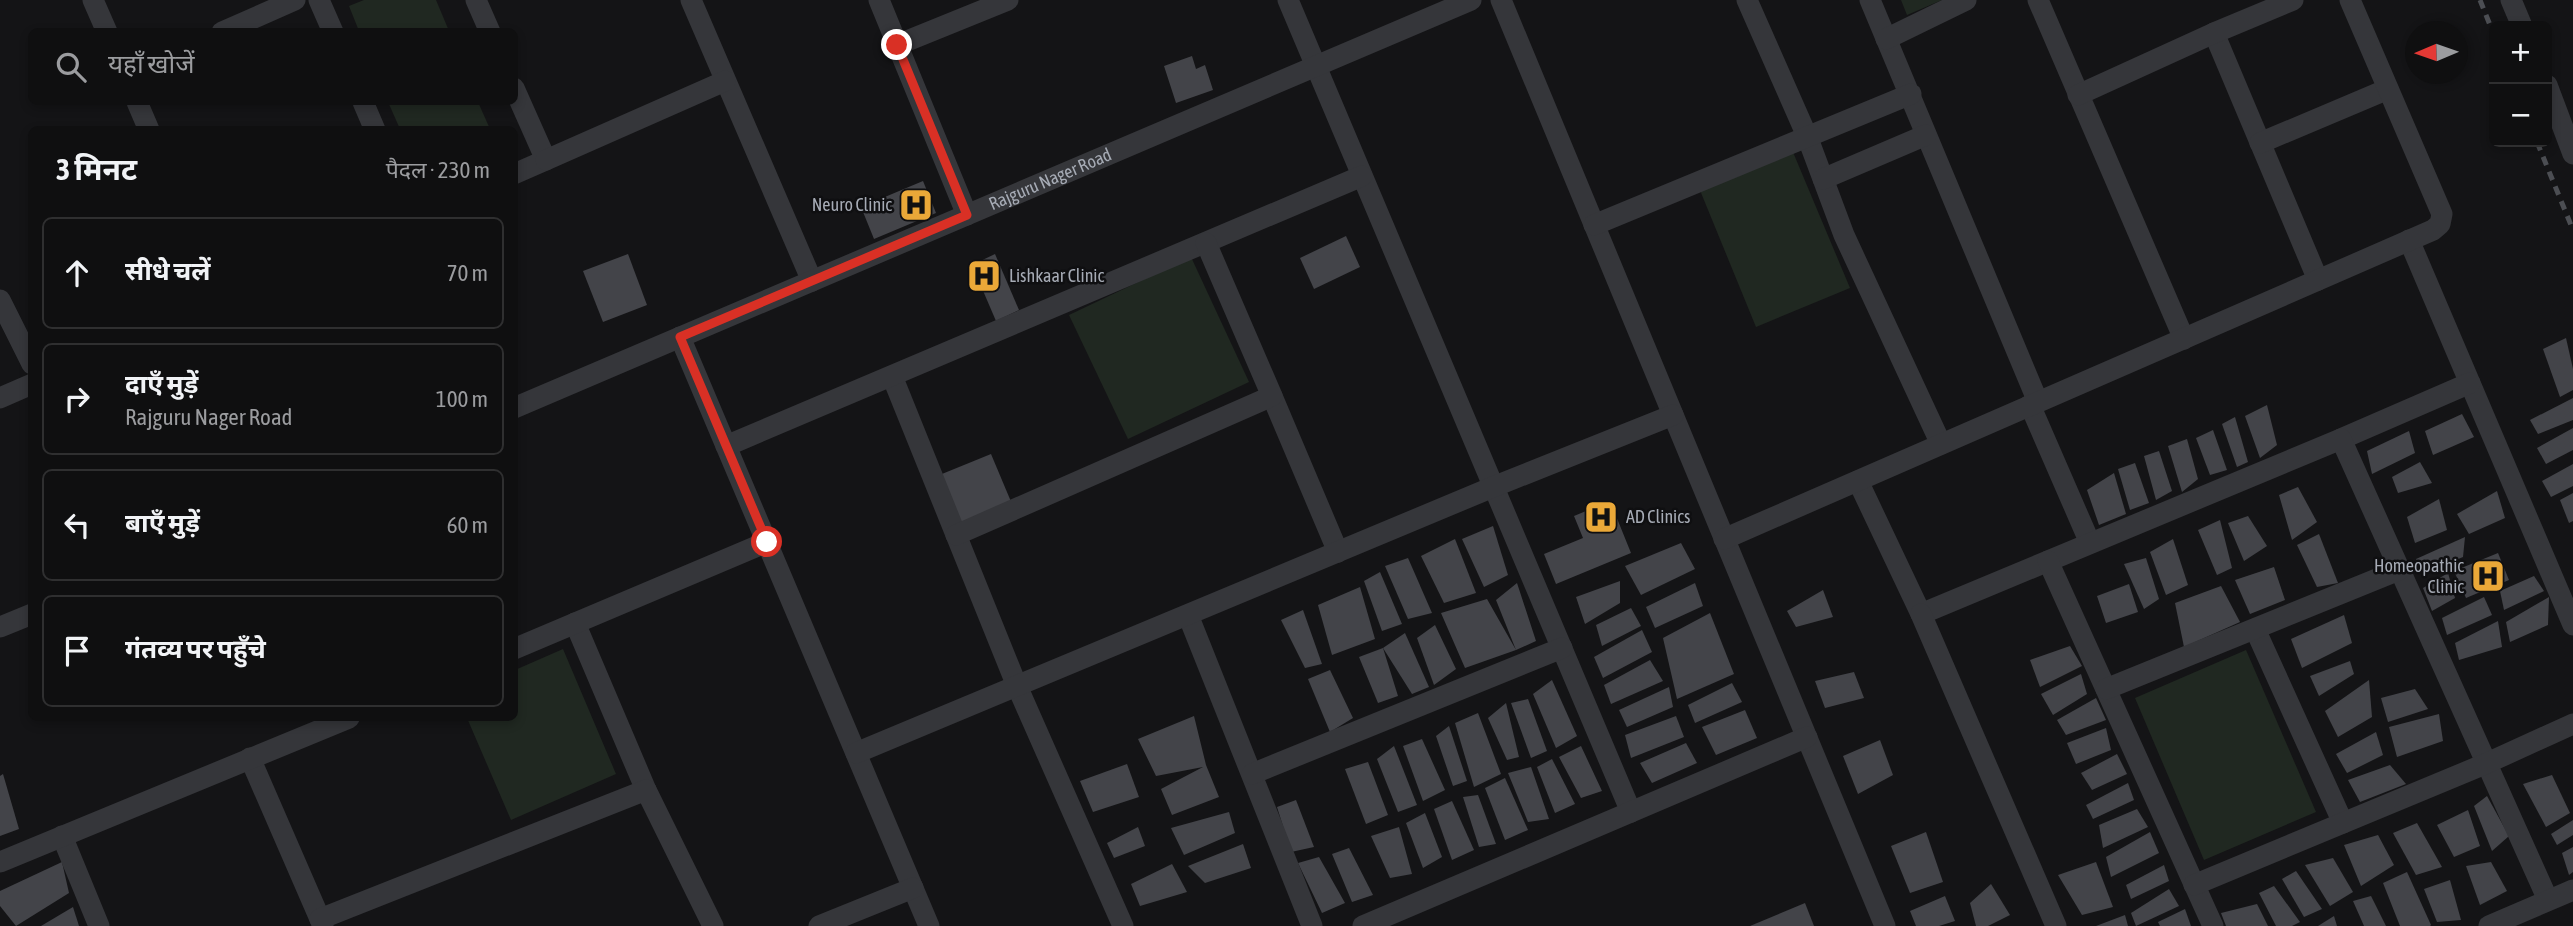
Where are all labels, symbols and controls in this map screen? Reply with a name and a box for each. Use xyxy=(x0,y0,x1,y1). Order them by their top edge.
north arrow xyxy=(2405,21,2468,84)
map controls xyxy=(2489,21,2552,147)
button: + xyxy=(2489,21,2552,84)
search box xyxy=(28,28,518,105)
route end xyxy=(881,29,912,60)
icon: search xyxy=(52,48,90,86)
text: यहाँ खोजें xyxy=(108,49,194,79)
button: − xyxy=(2489,84,2552,147)
street label: Rajguru Nager Road xyxy=(986,144,1115,214)
text: 3 मिनट xyxy=(56,152,137,186)
text: पैदल · 230 m xyxy=(386,157,490,183)
hospital icon: Neuro Clinic xyxy=(897,186,935,224)
place label: Neuro Clinic xyxy=(812,194,892,215)
icon: ahead xyxy=(58,254,96,292)
text: सीधे चलें xyxy=(125,256,211,286)
hospital icon: Lishkaar Clinic xyxy=(965,257,1003,295)
text: 70 m xyxy=(447,260,488,286)
place label: Lishkaar Clinic xyxy=(1009,265,1105,286)
text: दाएँ मुड़ें xyxy=(125,369,198,399)
icon: right xyxy=(58,380,96,418)
text: 100 m xyxy=(436,386,488,412)
text: Rajguru Nager Road xyxy=(125,404,293,430)
hospital icon: AD Clinics xyxy=(1582,498,1620,536)
icon: left xyxy=(58,506,96,544)
place label: AD Clinics xyxy=(1626,506,1690,527)
text: बाएँ मुड़ें xyxy=(125,508,200,538)
text: 60 m xyxy=(447,512,488,538)
route start xyxy=(751,526,782,557)
place label: Homeopathic Clinic xyxy=(2374,555,2464,597)
hospital icon: Homeopathic Clinic xyxy=(2469,557,2507,595)
icon: arrive xyxy=(58,632,96,670)
text: गंतव्य पर पहुँचे xyxy=(125,634,266,664)

